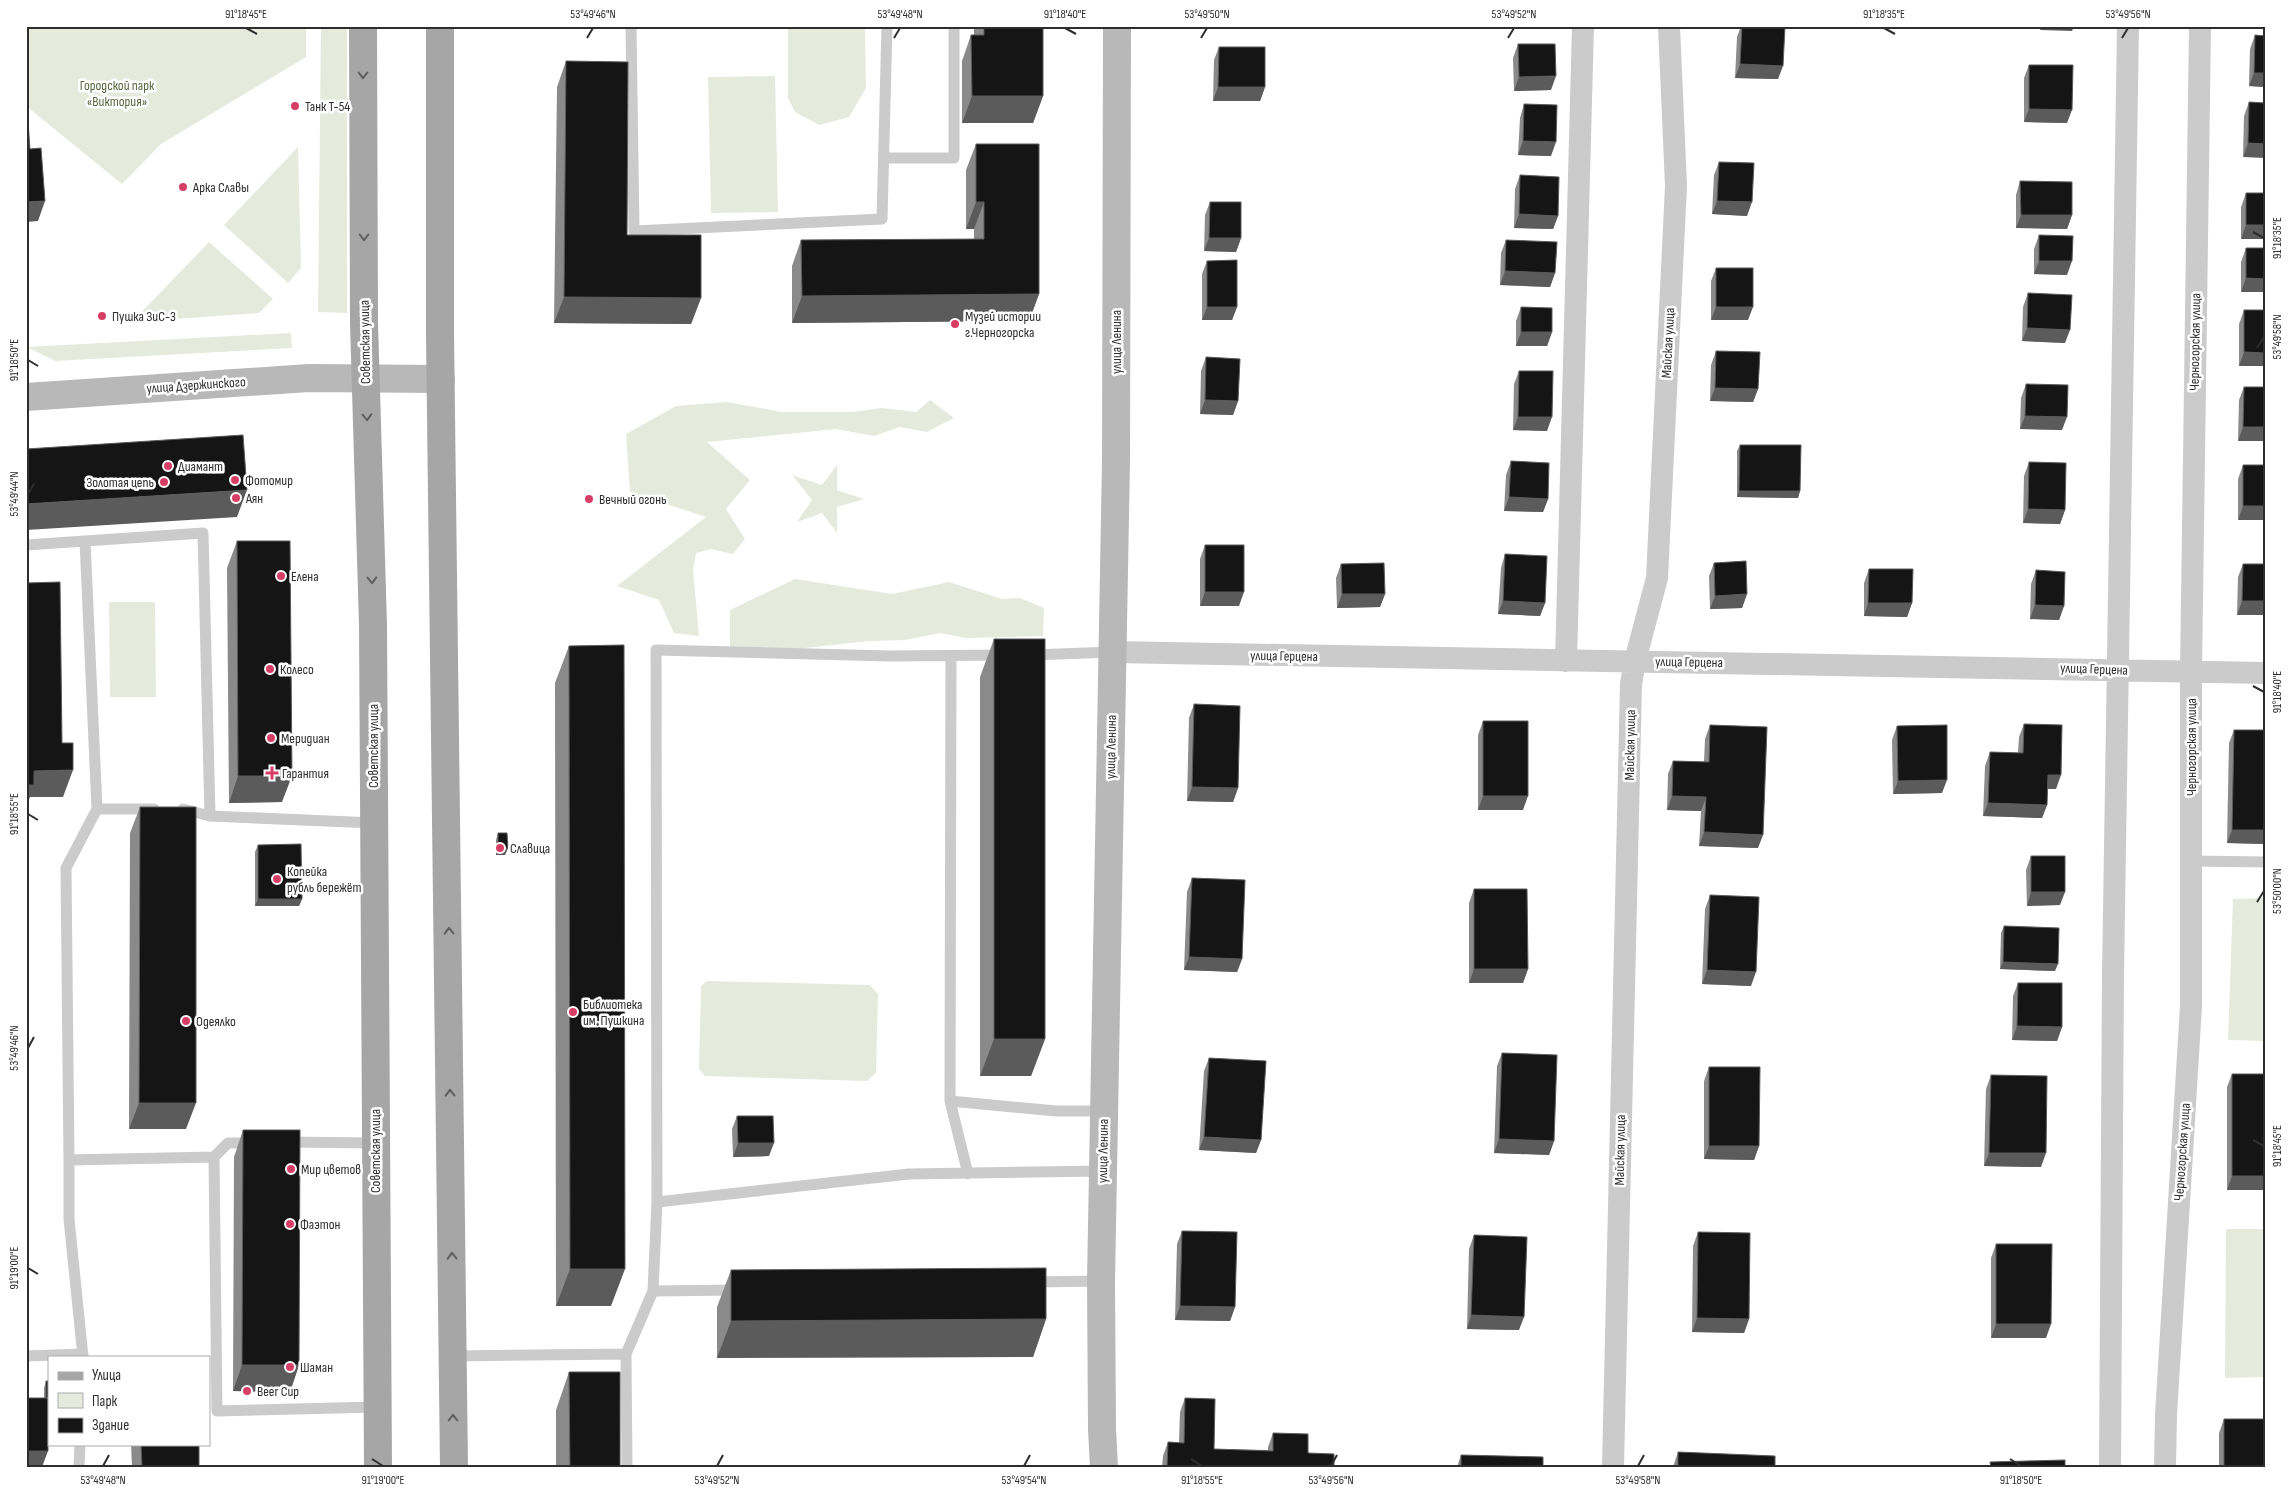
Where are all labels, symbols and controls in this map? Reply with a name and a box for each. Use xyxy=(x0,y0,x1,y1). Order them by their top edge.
text: 91°18'45"E xyxy=(225,7,267,22)
text: 53°49'46"N xyxy=(570,7,616,22)
text: 53°49'48"N xyxy=(877,7,923,22)
text: 91°18'40"E xyxy=(1044,7,1086,22)
text: 53°49'50"N xyxy=(1184,7,1230,22)
text: 53°49'52"N xyxy=(1492,7,1536,22)
text: 91°18'35"E xyxy=(1863,7,1905,22)
text: 53°49'56"N xyxy=(2105,7,2151,22)
one-way arrow xyxy=(358,72,368,79)
park label: Городской парк «Виктория» xyxy=(80,77,155,110)
place label: Танк Т-54 xyxy=(305,98,350,115)
marker: Танк Т-54 xyxy=(289,100,301,112)
place label: Арка Славы xyxy=(192,179,249,196)
marker: Арка Славы xyxy=(177,181,189,193)
text: 91°18'35"E xyxy=(2270,217,2285,259)
one-way arrow xyxy=(359,234,369,242)
street label: Черногорская улица xyxy=(2186,293,2204,391)
street label: Советская улица xyxy=(356,300,374,384)
street label: Майская улица xyxy=(1658,307,1678,379)
place label: Пушка ЗиС-3 xyxy=(112,308,176,325)
place label: Музей истории г.Черногорска xyxy=(965,308,1041,341)
marker: Пушка ЗиС-3 xyxy=(96,310,108,322)
street label: улица Ленина xyxy=(1108,310,1125,374)
text: 53°49'58"N xyxy=(2270,314,2285,360)
marker: Музей истории г.Черногорска xyxy=(949,318,961,330)
text: 91°18'50"E xyxy=(7,339,22,381)
street label: улица Дзержинского xyxy=(146,373,246,397)
one-way arrow xyxy=(362,414,373,422)
place label: Диамант xyxy=(178,458,223,475)
marker: Диамант xyxy=(162,460,174,472)
text: 53°49'44"N xyxy=(7,471,22,517)
place label: Фотомир xyxy=(245,472,293,489)
place label: Золотая цепь xyxy=(86,474,154,491)
marker: Фотомир xyxy=(229,474,241,486)
marker: Золотая цепь xyxy=(158,476,170,488)
place label: Аян xyxy=(245,490,263,507)
place label: Вечный огонь xyxy=(599,491,667,508)
marker: Аян xyxy=(230,492,242,504)
marker: Вечный огонь xyxy=(583,493,595,505)
place label: Елена xyxy=(291,568,319,585)
marker: Елена xyxy=(275,570,287,582)
one-way arrow xyxy=(366,576,377,584)
street label: улица Герцена xyxy=(1250,647,1318,665)
street label: улица Герцена xyxy=(1655,653,1723,671)
street label: улица Герцена xyxy=(2060,659,2128,679)
place label: Колесо xyxy=(280,661,314,678)
marker: Колесо xyxy=(264,663,276,675)
text: 91°18'40"E xyxy=(2270,671,2285,713)
street label: Черногорская улица xyxy=(2183,698,2200,796)
street label: Советская улица xyxy=(365,704,382,788)
street label: Майская улица xyxy=(1621,709,1639,781)
street label: улица Ленина xyxy=(1102,715,1120,779)
place label: Меридиан xyxy=(281,730,330,747)
marker: Меридиан xyxy=(265,732,277,744)
place label: Гарантия xyxy=(282,765,329,782)
marker: Гарантия xyxy=(266,767,278,779)
text: 91°18'55"E xyxy=(7,793,22,835)
place label: Славица xyxy=(510,840,550,857)
marker: Славица xyxy=(494,842,506,854)
place label: Копейка рубль бережёт xyxy=(287,863,361,896)
text: 53°50'00"N xyxy=(2270,868,2285,914)
marker: Копейка рубль бережёт xyxy=(271,873,283,885)
one-way arrow xyxy=(443,926,454,934)
place label: Библиотека им. Пушкина xyxy=(583,996,644,1029)
marker: Библиотека им. Пушкина xyxy=(567,1006,579,1018)
place label: Одеялко xyxy=(196,1013,236,1030)
marker: Одеялко xyxy=(180,1015,192,1027)
text: 53°49'46"N xyxy=(7,1025,22,1071)
one-way arrow xyxy=(445,1089,455,1096)
street label: Черногорская улица xyxy=(2170,1103,2194,1201)
street label: Советская улица xyxy=(367,1109,384,1193)
street label: Майская улица xyxy=(1611,1114,1629,1186)
street label: улица Ленина xyxy=(1094,1119,1112,1183)
text: 91°18'45"E xyxy=(2270,1125,2285,1167)
place label: Мир цветов xyxy=(301,1161,361,1178)
marker: Мир цветов xyxy=(285,1163,297,1175)
place label: Фаэтон xyxy=(300,1216,340,1233)
marker: Фаэтон xyxy=(284,1218,296,1230)
text: 91°19'00"E xyxy=(7,1246,22,1290)
one-way arrow xyxy=(447,1251,457,1259)
legend xyxy=(48,1356,210,1446)
place label: Шаман xyxy=(300,1359,333,1376)
marker: Шаман xyxy=(284,1361,296,1373)
text: Улица xyxy=(92,1366,121,1385)
place label: Beer Cup xyxy=(257,1383,299,1400)
marker: Beer Cup xyxy=(241,1385,253,1397)
text: Парк xyxy=(92,1392,118,1411)
one-way arrow xyxy=(448,1414,458,1422)
text: Здание xyxy=(92,1416,129,1435)
text: 53°49'48"N xyxy=(80,1473,126,1488)
text: 91°19'00"E xyxy=(361,1473,405,1488)
text: 53°49'52"N xyxy=(695,1473,739,1488)
text: 53°49'54"N xyxy=(1002,1473,1046,1488)
text: 91°18'55"E xyxy=(1181,1473,1223,1488)
text: 53°49'56"N xyxy=(1308,1473,1354,1488)
text: 53°49'58"N xyxy=(1615,1473,1661,1488)
text: 91°18'50"E xyxy=(2000,1473,2042,1488)

